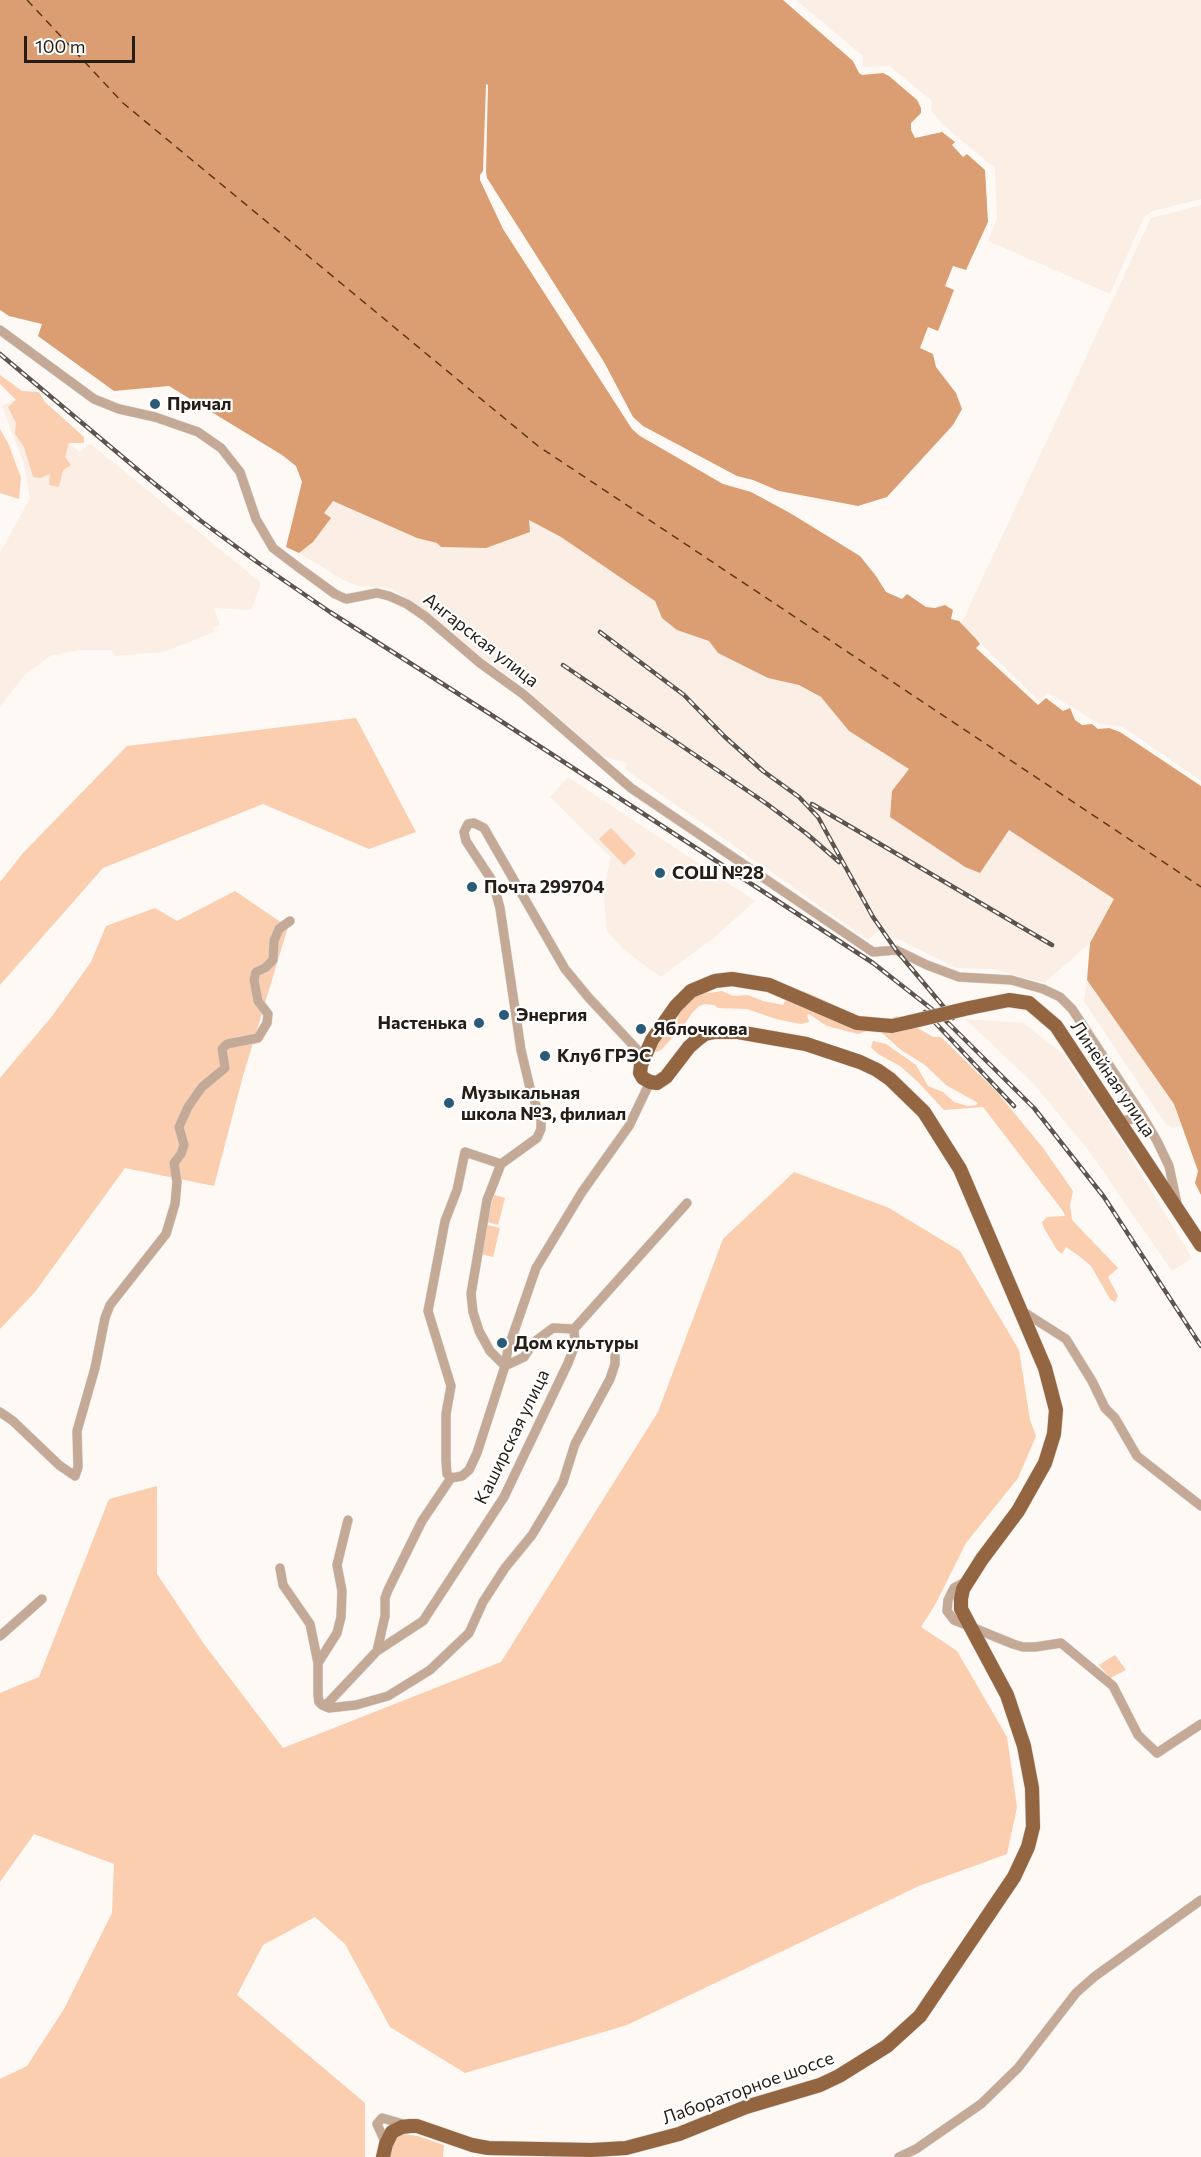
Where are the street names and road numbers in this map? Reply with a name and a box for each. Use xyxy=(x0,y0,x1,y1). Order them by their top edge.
street label: Ангарская улица xyxy=(419,588,543,692)
street label: Линейная улица xyxy=(1066,1017,1160,1141)
street label: Каширская улица xyxy=(470,1366,554,1508)
street label: Лабораторное шоссе xyxy=(659,2047,837,2129)

